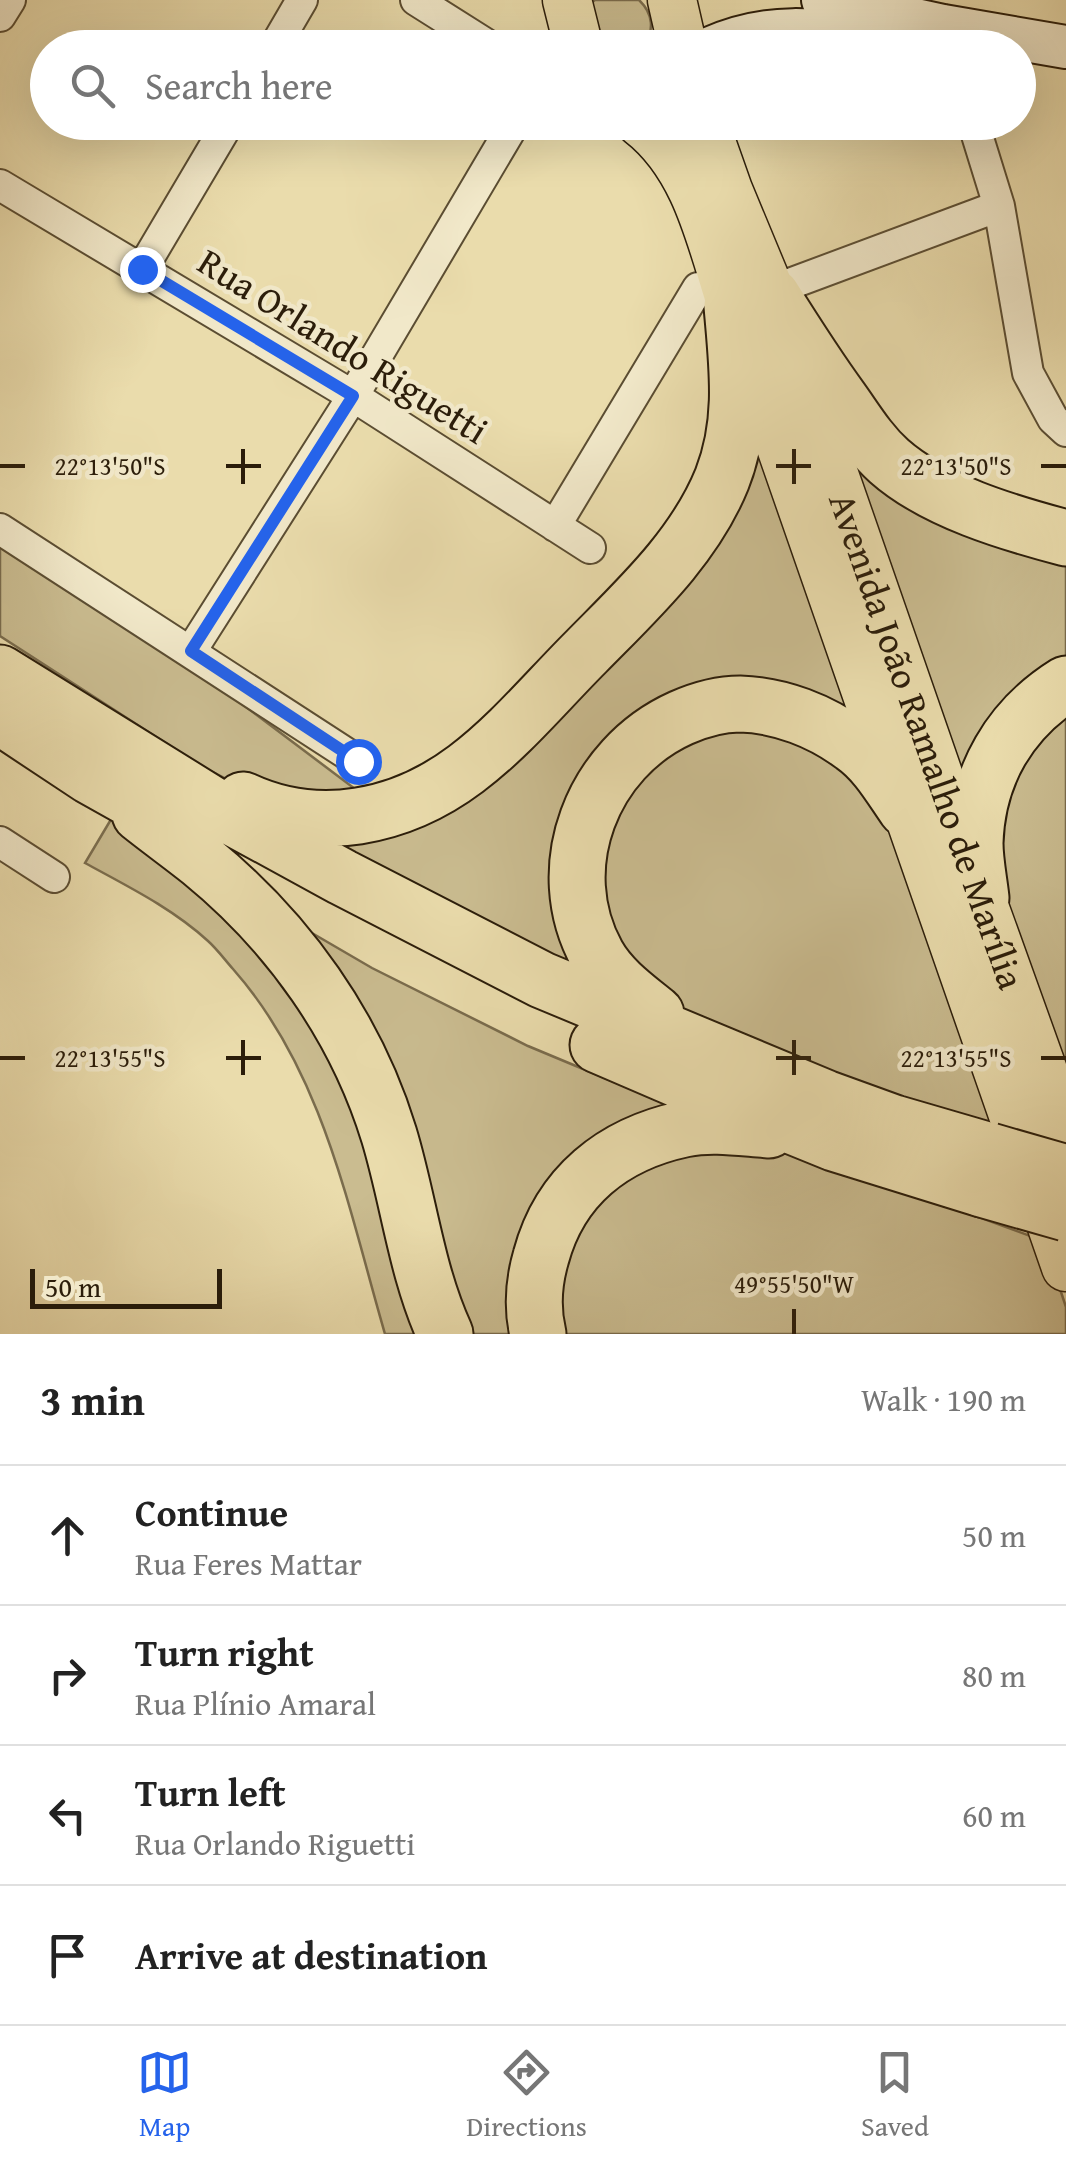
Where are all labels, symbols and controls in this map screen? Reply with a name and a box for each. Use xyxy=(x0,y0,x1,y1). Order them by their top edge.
search box xyxy=(30,30,1036,140)
text: Search here xyxy=(145,57,333,113)
icon: search xyxy=(65,58,120,113)
street label: Rua Orlando Riguetti xyxy=(188,233,500,457)
route end xyxy=(120,247,166,293)
text: 22°13'50"S xyxy=(55,448,165,484)
text: 22°13'50"S xyxy=(901,448,1011,484)
street label: Avenida João Ramalho de Marília xyxy=(815,485,1040,997)
route start xyxy=(336,739,382,785)
text: 22°13'55"S xyxy=(55,1040,165,1076)
text: 22°13'55"S xyxy=(901,1040,1011,1076)
scale bar xyxy=(30,1264,222,1308)
text: 50 m xyxy=(45,1266,101,1307)
text: 49°55'50"W xyxy=(734,1266,854,1302)
text: 3 min xyxy=(40,1369,145,1430)
text: Walk · 190 m xyxy=(861,1376,1026,1423)
text: Continue xyxy=(135,1484,288,1540)
icon: ahead xyxy=(40,1508,95,1563)
text: 50 m xyxy=(962,1512,1026,1559)
text: Rua Feres Mattar xyxy=(135,1540,362,1587)
text: Turn right xyxy=(135,1624,314,1680)
icon: right xyxy=(40,1648,95,1703)
text: 80 m xyxy=(962,1652,1026,1699)
text: Rua Plínio Amaral xyxy=(135,1680,376,1727)
text: Turn left xyxy=(135,1764,286,1820)
icon: left xyxy=(40,1788,95,1843)
text: 60 m xyxy=(962,1792,1026,1839)
text: Rua Orlando Riguetti xyxy=(135,1820,415,1867)
text: Arrive at destination xyxy=(135,1927,488,1983)
icon: arrive xyxy=(40,1928,95,1983)
tab: Map xyxy=(137,2045,192,2146)
tab: Directions xyxy=(466,2045,587,2146)
tab: Saved xyxy=(861,2045,929,2146)

